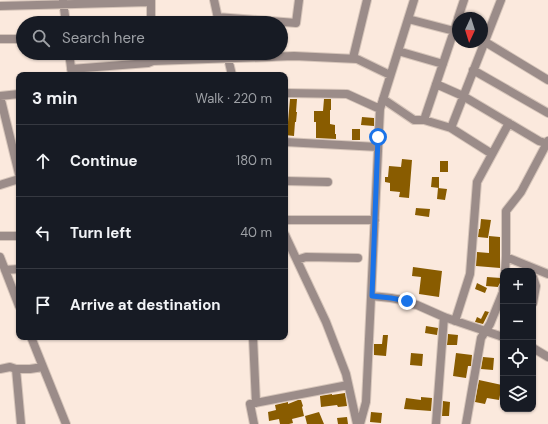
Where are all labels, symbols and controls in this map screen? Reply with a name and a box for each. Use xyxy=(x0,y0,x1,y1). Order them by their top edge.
north arrow xyxy=(452,12,488,48)
search box xyxy=(16,16,288,60)
icon: search xyxy=(30,27,52,49)
text: Search here xyxy=(62,28,145,48)
text: 3 min xyxy=(32,87,77,109)
text: Walk · 220 m xyxy=(195,90,272,107)
route start xyxy=(369,128,387,146)
icon: ahead xyxy=(32,150,54,172)
text: Continue xyxy=(70,151,138,171)
text: 180 m xyxy=(236,152,272,169)
icon: left xyxy=(32,222,54,244)
text: Turn left xyxy=(70,223,131,243)
text: 40 m xyxy=(240,224,272,241)
map controls xyxy=(500,268,536,412)
button: + xyxy=(500,268,536,304)
route end xyxy=(398,292,416,310)
icon: arrive xyxy=(32,294,54,316)
text: Arrive at destination xyxy=(70,295,221,315)
button: − xyxy=(500,304,536,340)
button: locate xyxy=(500,340,536,376)
button: layers xyxy=(500,376,536,412)

